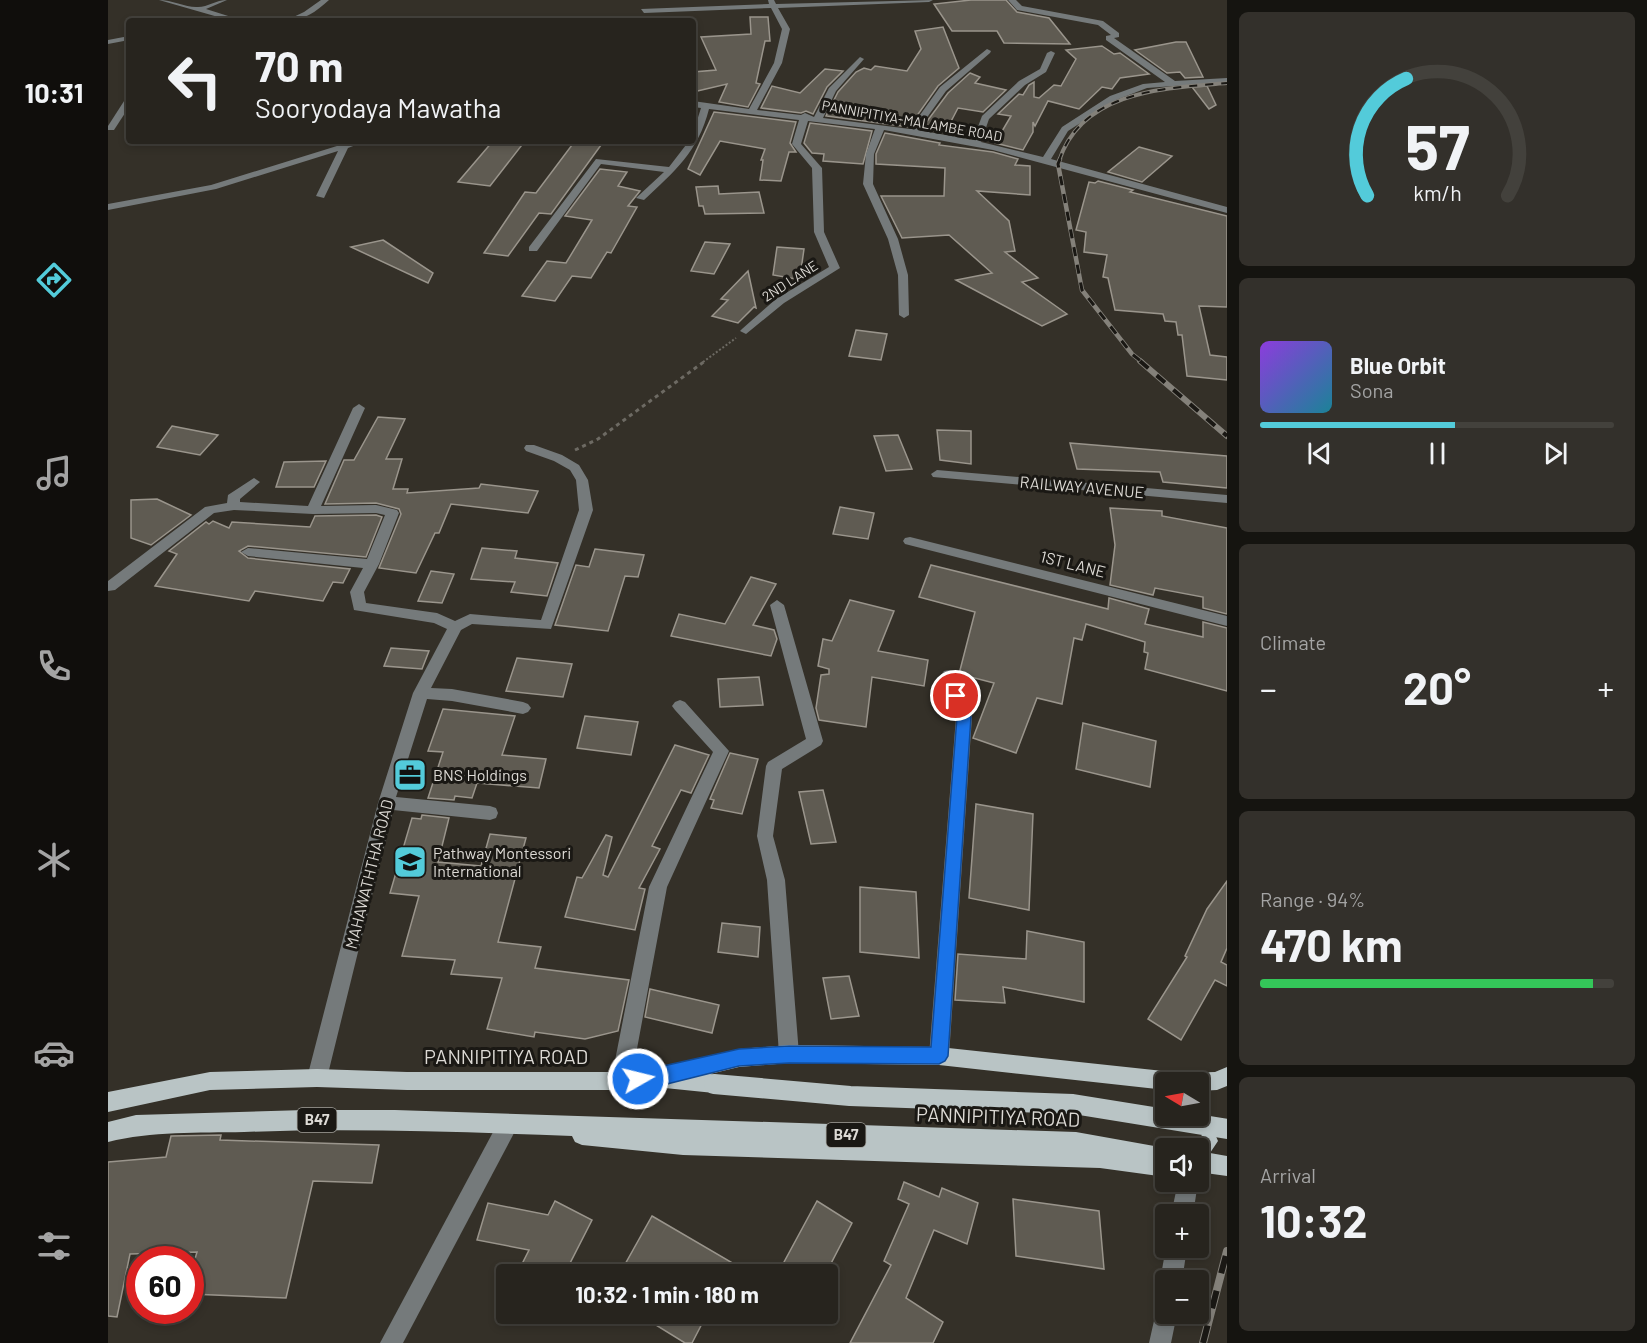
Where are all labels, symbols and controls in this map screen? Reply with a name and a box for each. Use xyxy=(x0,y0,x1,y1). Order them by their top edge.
text: 70 m xyxy=(255,40,343,90)
icon: left xyxy=(156,42,234,120)
text: 10:31 xyxy=(25,76,83,108)
text: Sooryodaya Mawatha xyxy=(255,91,501,123)
street label: PANNIPITIYA-MALAMBE ROAD xyxy=(821,96,1004,145)
text: 57 xyxy=(1405,108,1469,182)
text: km/h xyxy=(1413,180,1461,205)
street label: 2ND LANE xyxy=(759,256,821,305)
icon: directions xyxy=(33,259,75,301)
text: Blue Orbit xyxy=(1350,352,1446,378)
text: Sona xyxy=(1350,378,1394,402)
icon: previous xyxy=(1303,437,1336,470)
icon: pause xyxy=(1421,437,1454,470)
icon: next xyxy=(1539,437,1572,470)
icon: music xyxy=(33,452,75,494)
street label: RAILWAY AVENUE xyxy=(1019,472,1145,501)
street label: 1ST LANE xyxy=(1038,546,1108,581)
text: Climate xyxy=(1260,630,1326,654)
icon: phone xyxy=(33,645,75,687)
text: 20° xyxy=(1403,660,1471,714)
text: − xyxy=(1260,668,1277,708)
text: + xyxy=(1598,668,1614,708)
pin xyxy=(930,670,981,721)
icon: arrive xyxy=(939,679,972,712)
office icon: BNS Holdings xyxy=(392,757,428,793)
place label: BNS Holdings xyxy=(433,765,527,784)
street label: MAHAWATHTHA ROAD xyxy=(341,797,396,951)
icon: climate xyxy=(33,839,75,881)
place label: Pathway Montessori International xyxy=(433,843,571,880)
school or university icon: Pathway Montessori International xyxy=(392,844,428,880)
text: Range · 94% xyxy=(1260,887,1365,911)
text: 470 km xyxy=(1260,917,1403,971)
icon: car xyxy=(33,1032,75,1074)
street label: PANNIPITIYA ROAD xyxy=(424,1044,588,1068)
position arrow xyxy=(606,1047,670,1111)
north arrow xyxy=(1155,1072,1209,1126)
map controls xyxy=(1155,1072,1209,1324)
street label: PANNIPITIYA ROAD xyxy=(916,1101,1080,1131)
road number: B47 xyxy=(298,1108,336,1132)
road number: B47 xyxy=(826,1123,866,1147)
button: sound xyxy=(1155,1138,1209,1192)
text: Arrival xyxy=(1260,1163,1316,1187)
text: 10:32 xyxy=(1260,1193,1367,1247)
button: + xyxy=(1155,1204,1209,1258)
icon: filters xyxy=(33,1225,75,1267)
speed limit sign: 60 xyxy=(126,1246,204,1324)
button: − xyxy=(1155,1270,1209,1324)
text: 10:32 · 1 min · 180 m xyxy=(575,1281,759,1307)

